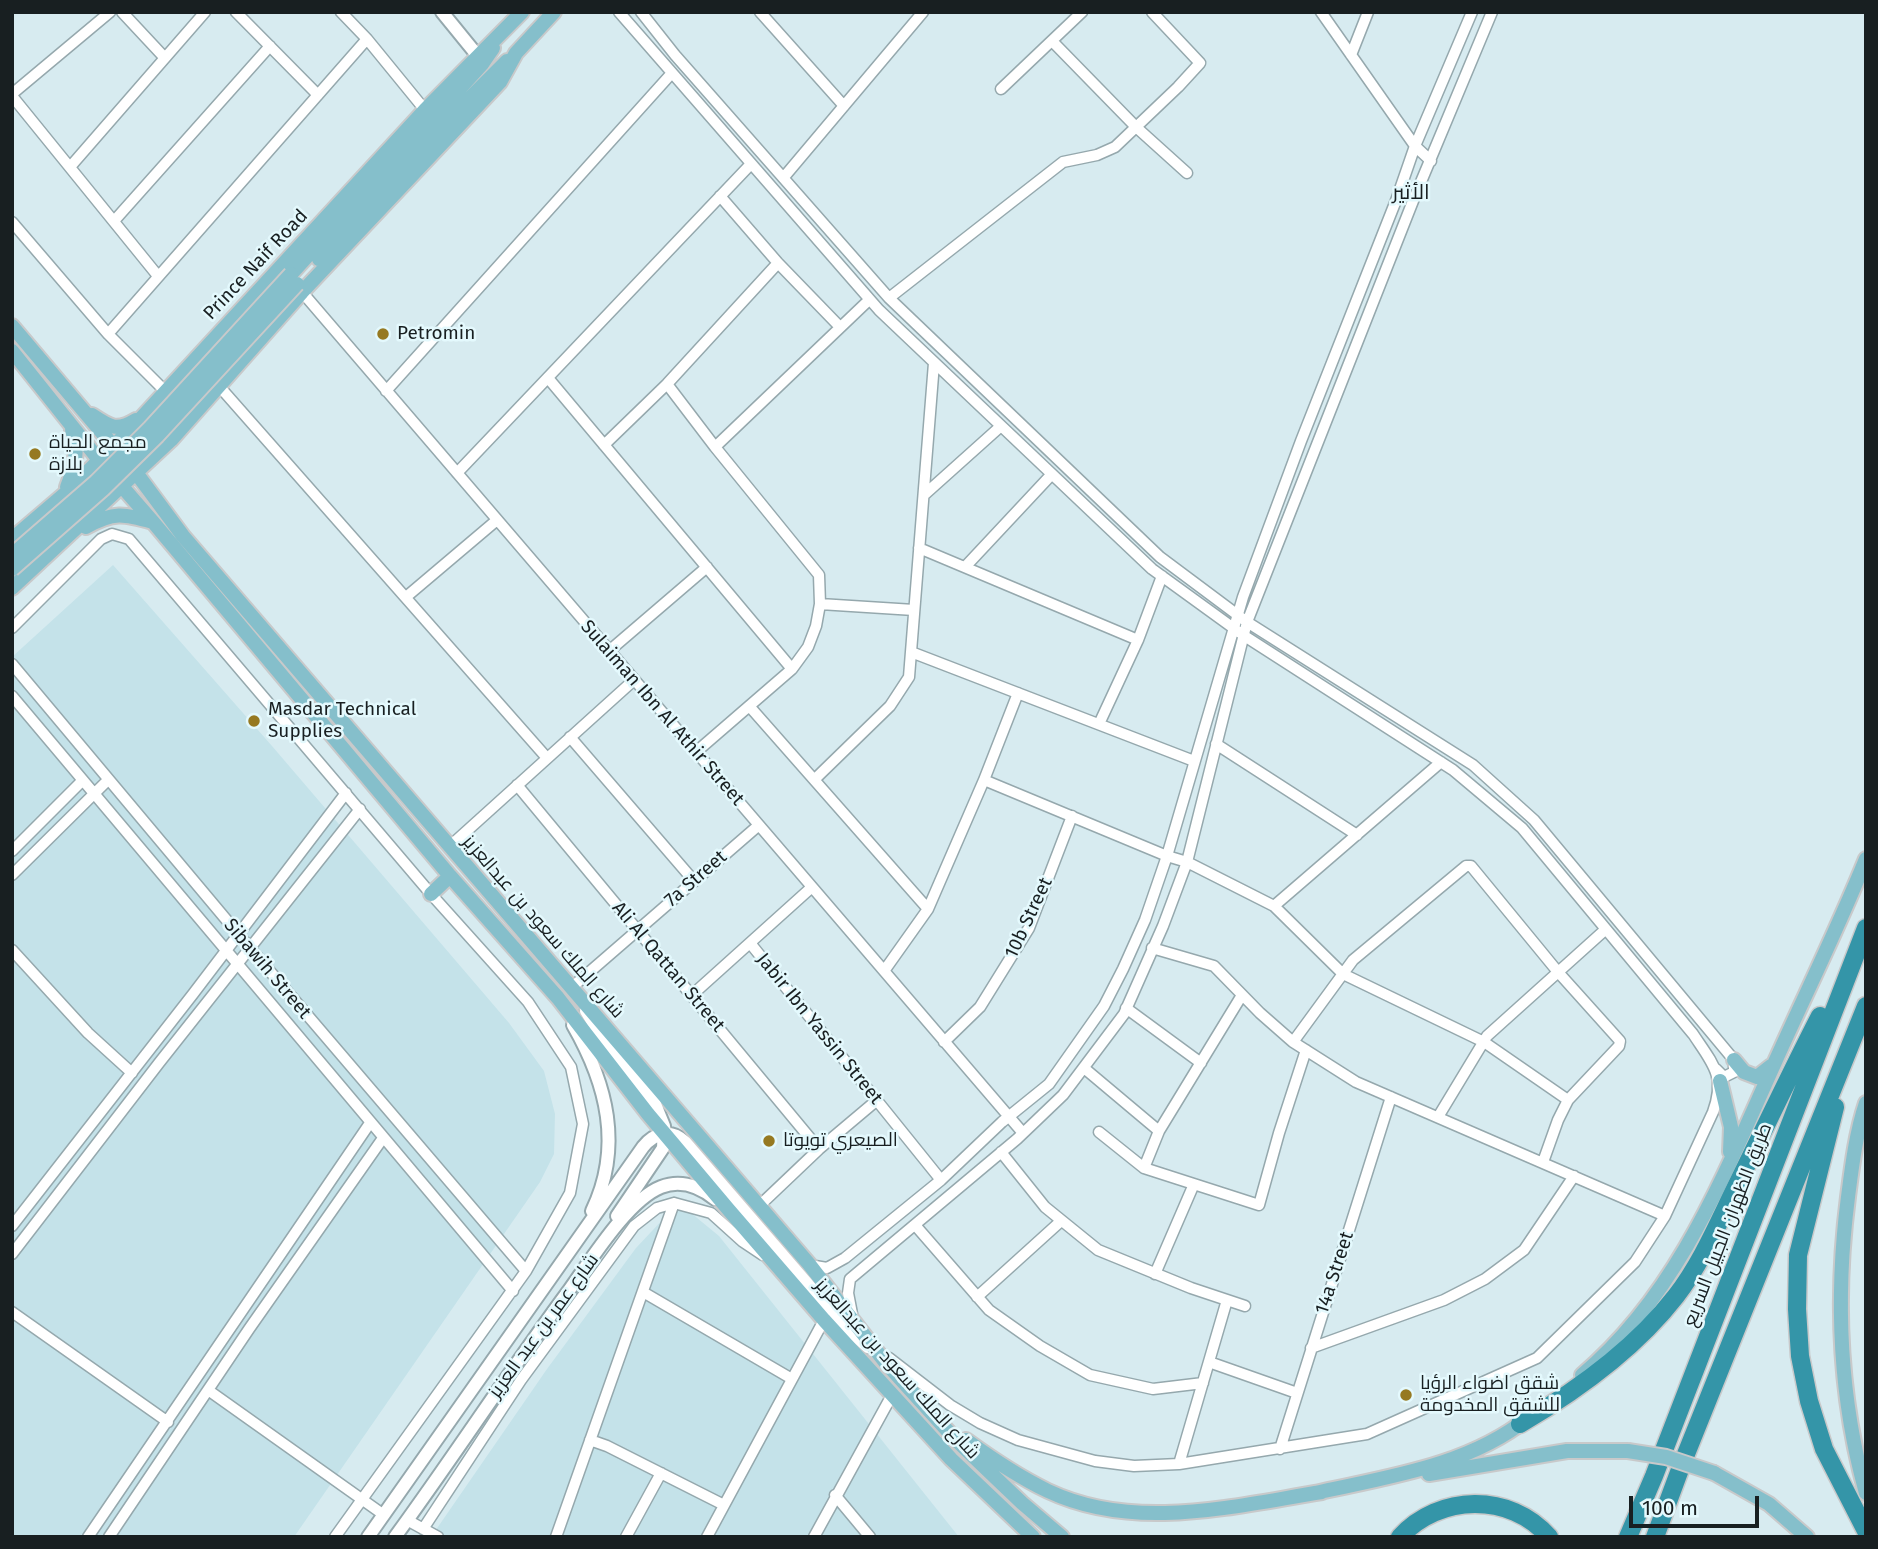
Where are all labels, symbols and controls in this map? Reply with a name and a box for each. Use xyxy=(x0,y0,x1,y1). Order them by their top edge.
district label: الأثير xyxy=(1392,180,1430,206)
street label: Prince Naif Road xyxy=(199,205,313,325)
place label: Petromin xyxy=(397,323,475,345)
marker: Petromin xyxy=(375,326,391,342)
place label: مجمع الحياة بلازة xyxy=(49,432,147,476)
marker: مجمع الحياة بلازة xyxy=(27,446,43,462)
street label: Sulaiman Ibn Al Athir Street xyxy=(575,616,749,810)
place label: Masdar Technical Supplies xyxy=(268,699,416,743)
marker: Masdar Technical Supplies xyxy=(246,713,262,729)
street label: شارع الملك سعود بن عبدالعزيز xyxy=(457,831,629,1023)
street label: 7a Street xyxy=(660,846,732,912)
street label: 10b Street xyxy=(1000,874,1058,962)
street label: Ali Al Qattan Street xyxy=(607,897,729,1037)
street label: Sibawih Street xyxy=(218,914,316,1024)
street label: Jabir Ibn Yassin Street xyxy=(751,949,887,1109)
street label: طريق الظهران الجبيل السريع xyxy=(1679,1120,1777,1330)
place label: الصيعري تويوتا xyxy=(783,1130,898,1152)
marker: الصيعري تويوتا xyxy=(761,1133,777,1149)
street label: 14a Street xyxy=(1311,1229,1359,1317)
street label: شارع عمر بن عبد العزيز xyxy=(484,1250,604,1402)
street label: شارع الملك سعود بن عبدالعزيز xyxy=(810,1274,984,1464)
place label: شقق اضواء الرؤيا للشقق المخدومة xyxy=(1420,1373,1560,1417)
marker: شقق اضواء الرؤيا للشقق المخدومة xyxy=(1398,1387,1414,1403)
scale bar xyxy=(1633,1482,1762,1526)
text: 100 m xyxy=(1642,1495,1698,1521)

